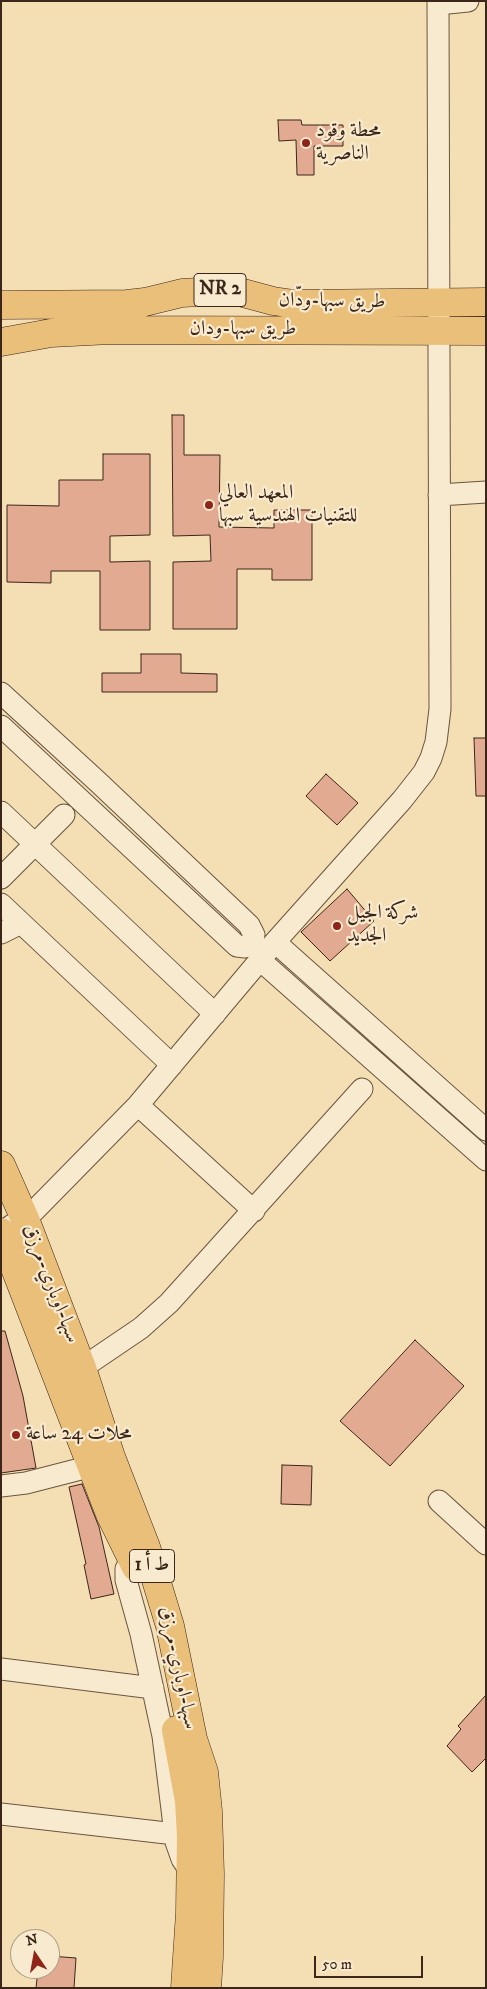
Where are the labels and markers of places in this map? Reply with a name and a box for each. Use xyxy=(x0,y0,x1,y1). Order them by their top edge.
place label: محطة وقود الناصرية xyxy=(316,120,381,167)
marker: محطة وقود الناصرية xyxy=(300,137,312,149)
place label: المعهد العالي للتقنيات الهندسية سبها xyxy=(219,482,357,529)
marker: المعهد العالي للتقنيات الهندسية سبها xyxy=(203,499,215,511)
place label: شركة الجيل الجديد xyxy=(347,902,418,949)
marker: شركة الجيل الجديد xyxy=(331,920,343,932)
place label: محلات 24 ساعة xyxy=(26,1423,132,1447)
marker: محلات 24 ساعة xyxy=(10,1429,22,1441)

